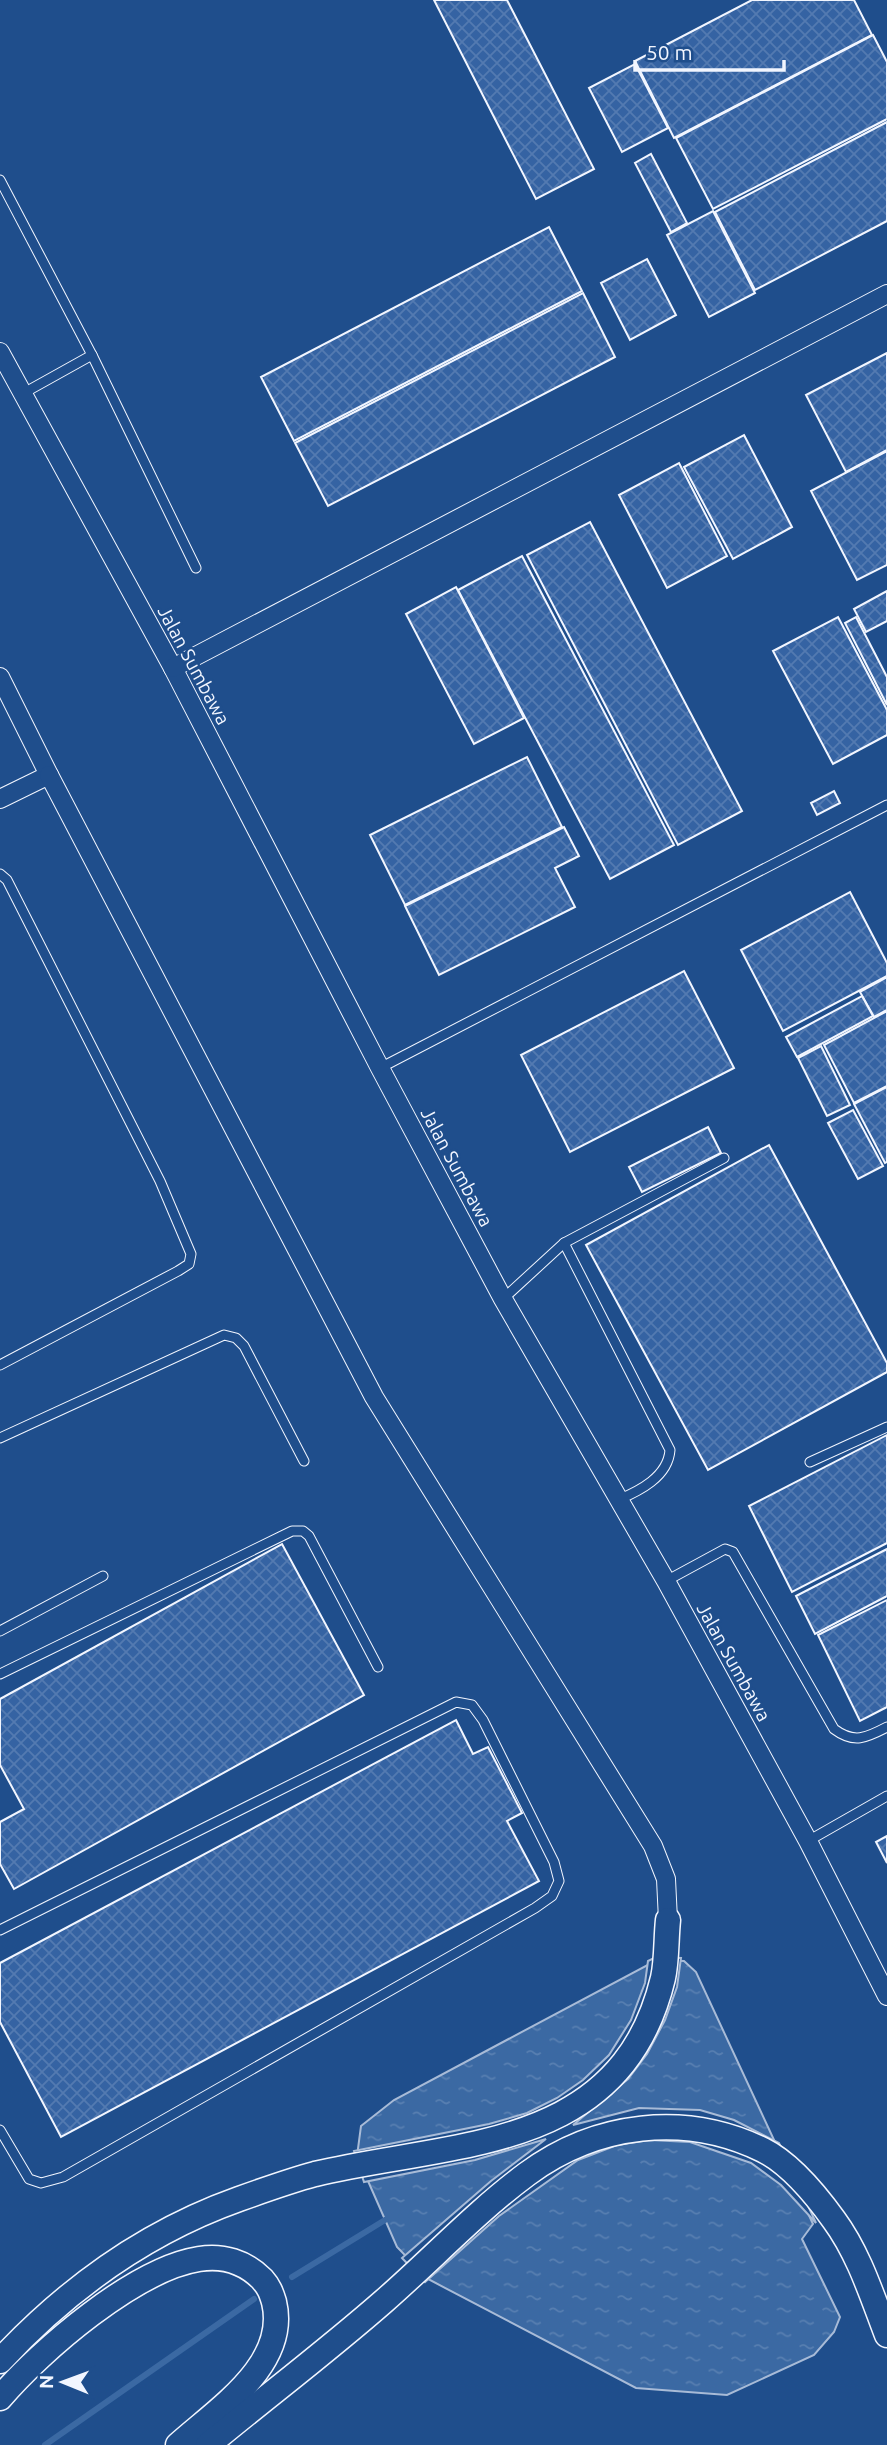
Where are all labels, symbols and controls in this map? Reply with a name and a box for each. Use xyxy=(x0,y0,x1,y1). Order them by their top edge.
scale bar xyxy=(635,28,784,72)
text: 50 m xyxy=(646,40,693,64)
street label: Jalan Sumbawa xyxy=(153,602,235,728)
street label: Jalan Sumbawa xyxy=(416,1104,498,1230)
street label: Jalan Sumbawa xyxy=(692,1599,776,1725)
north arrow xyxy=(28,2347,98,2417)
text: N xyxy=(35,2374,57,2389)

